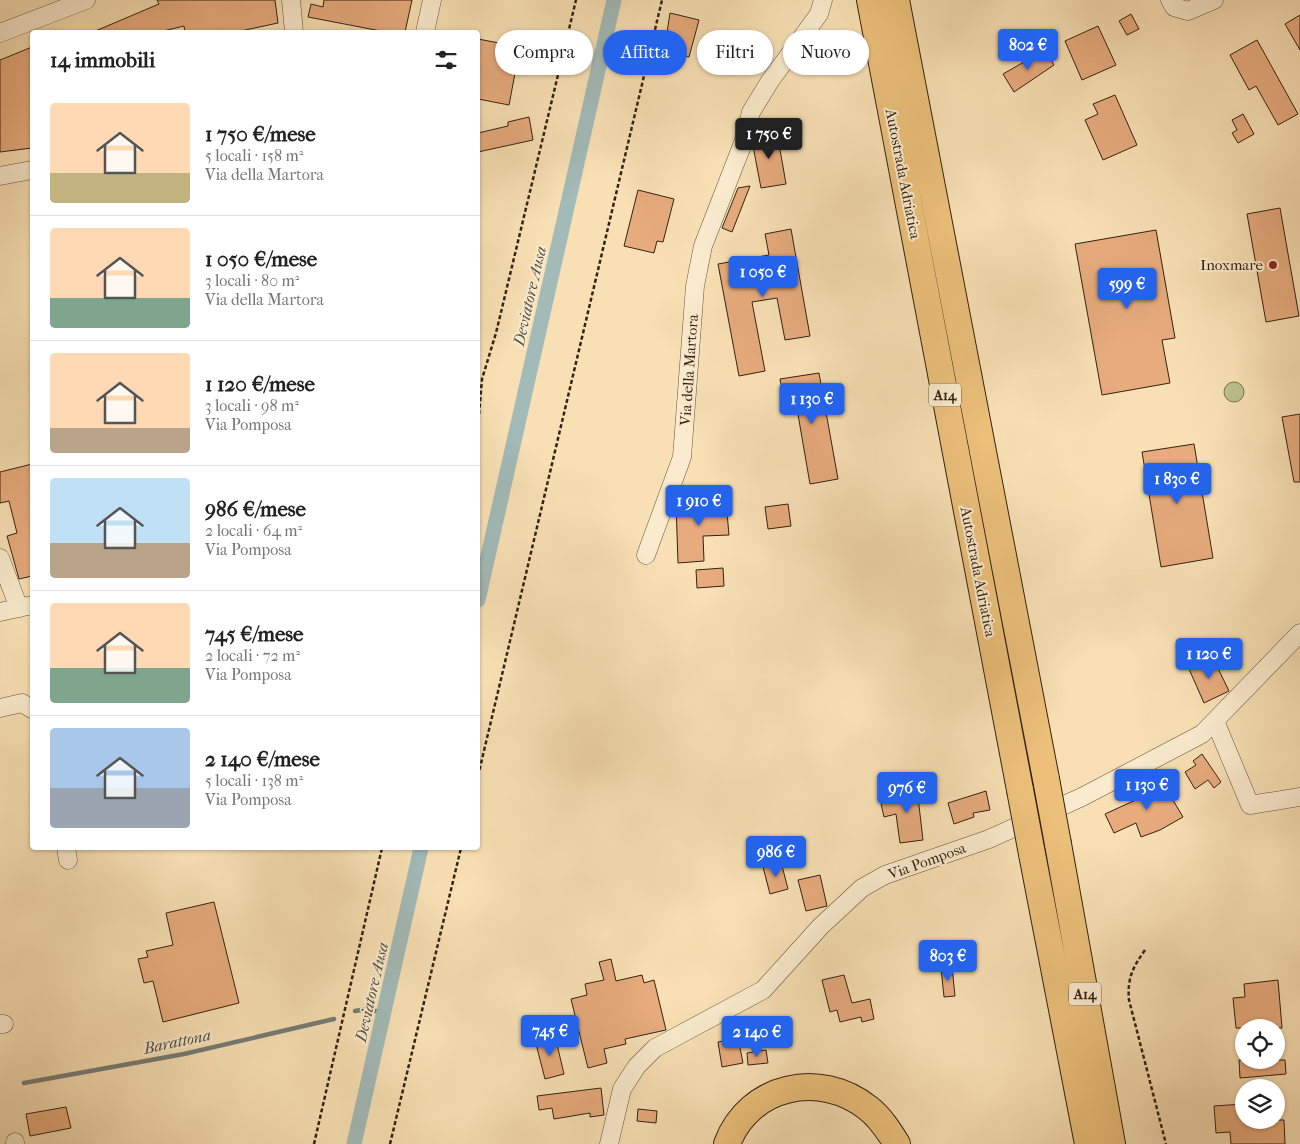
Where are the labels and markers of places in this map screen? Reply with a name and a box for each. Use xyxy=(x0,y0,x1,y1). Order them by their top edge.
pin: 802 € xyxy=(993,28,1063,71)
pin: 1 750 € xyxy=(723,118,815,160)
pin: 1 050 € xyxy=(717,256,809,298)
place label: Inoxmare xyxy=(1200,256,1264,274)
marker: Inoxmare xyxy=(1267,259,1279,271)
pin: 599 € xyxy=(1092,268,1162,310)
pin: 1 130 € xyxy=(766,382,858,425)
pin: 1 830 € xyxy=(1131,462,1223,505)
pin: 1 910 € xyxy=(653,484,745,527)
pin: 1 120 € xyxy=(1163,638,1255,680)
pin: 1 130 € xyxy=(1101,768,1193,811)
pin: 976 € xyxy=(872,772,942,814)
pin: 986 € xyxy=(741,836,811,878)
pin: 803 € xyxy=(913,940,983,982)
pin: 745 € xyxy=(515,1014,585,1057)
pin: 2 140 € xyxy=(711,1016,803,1058)

